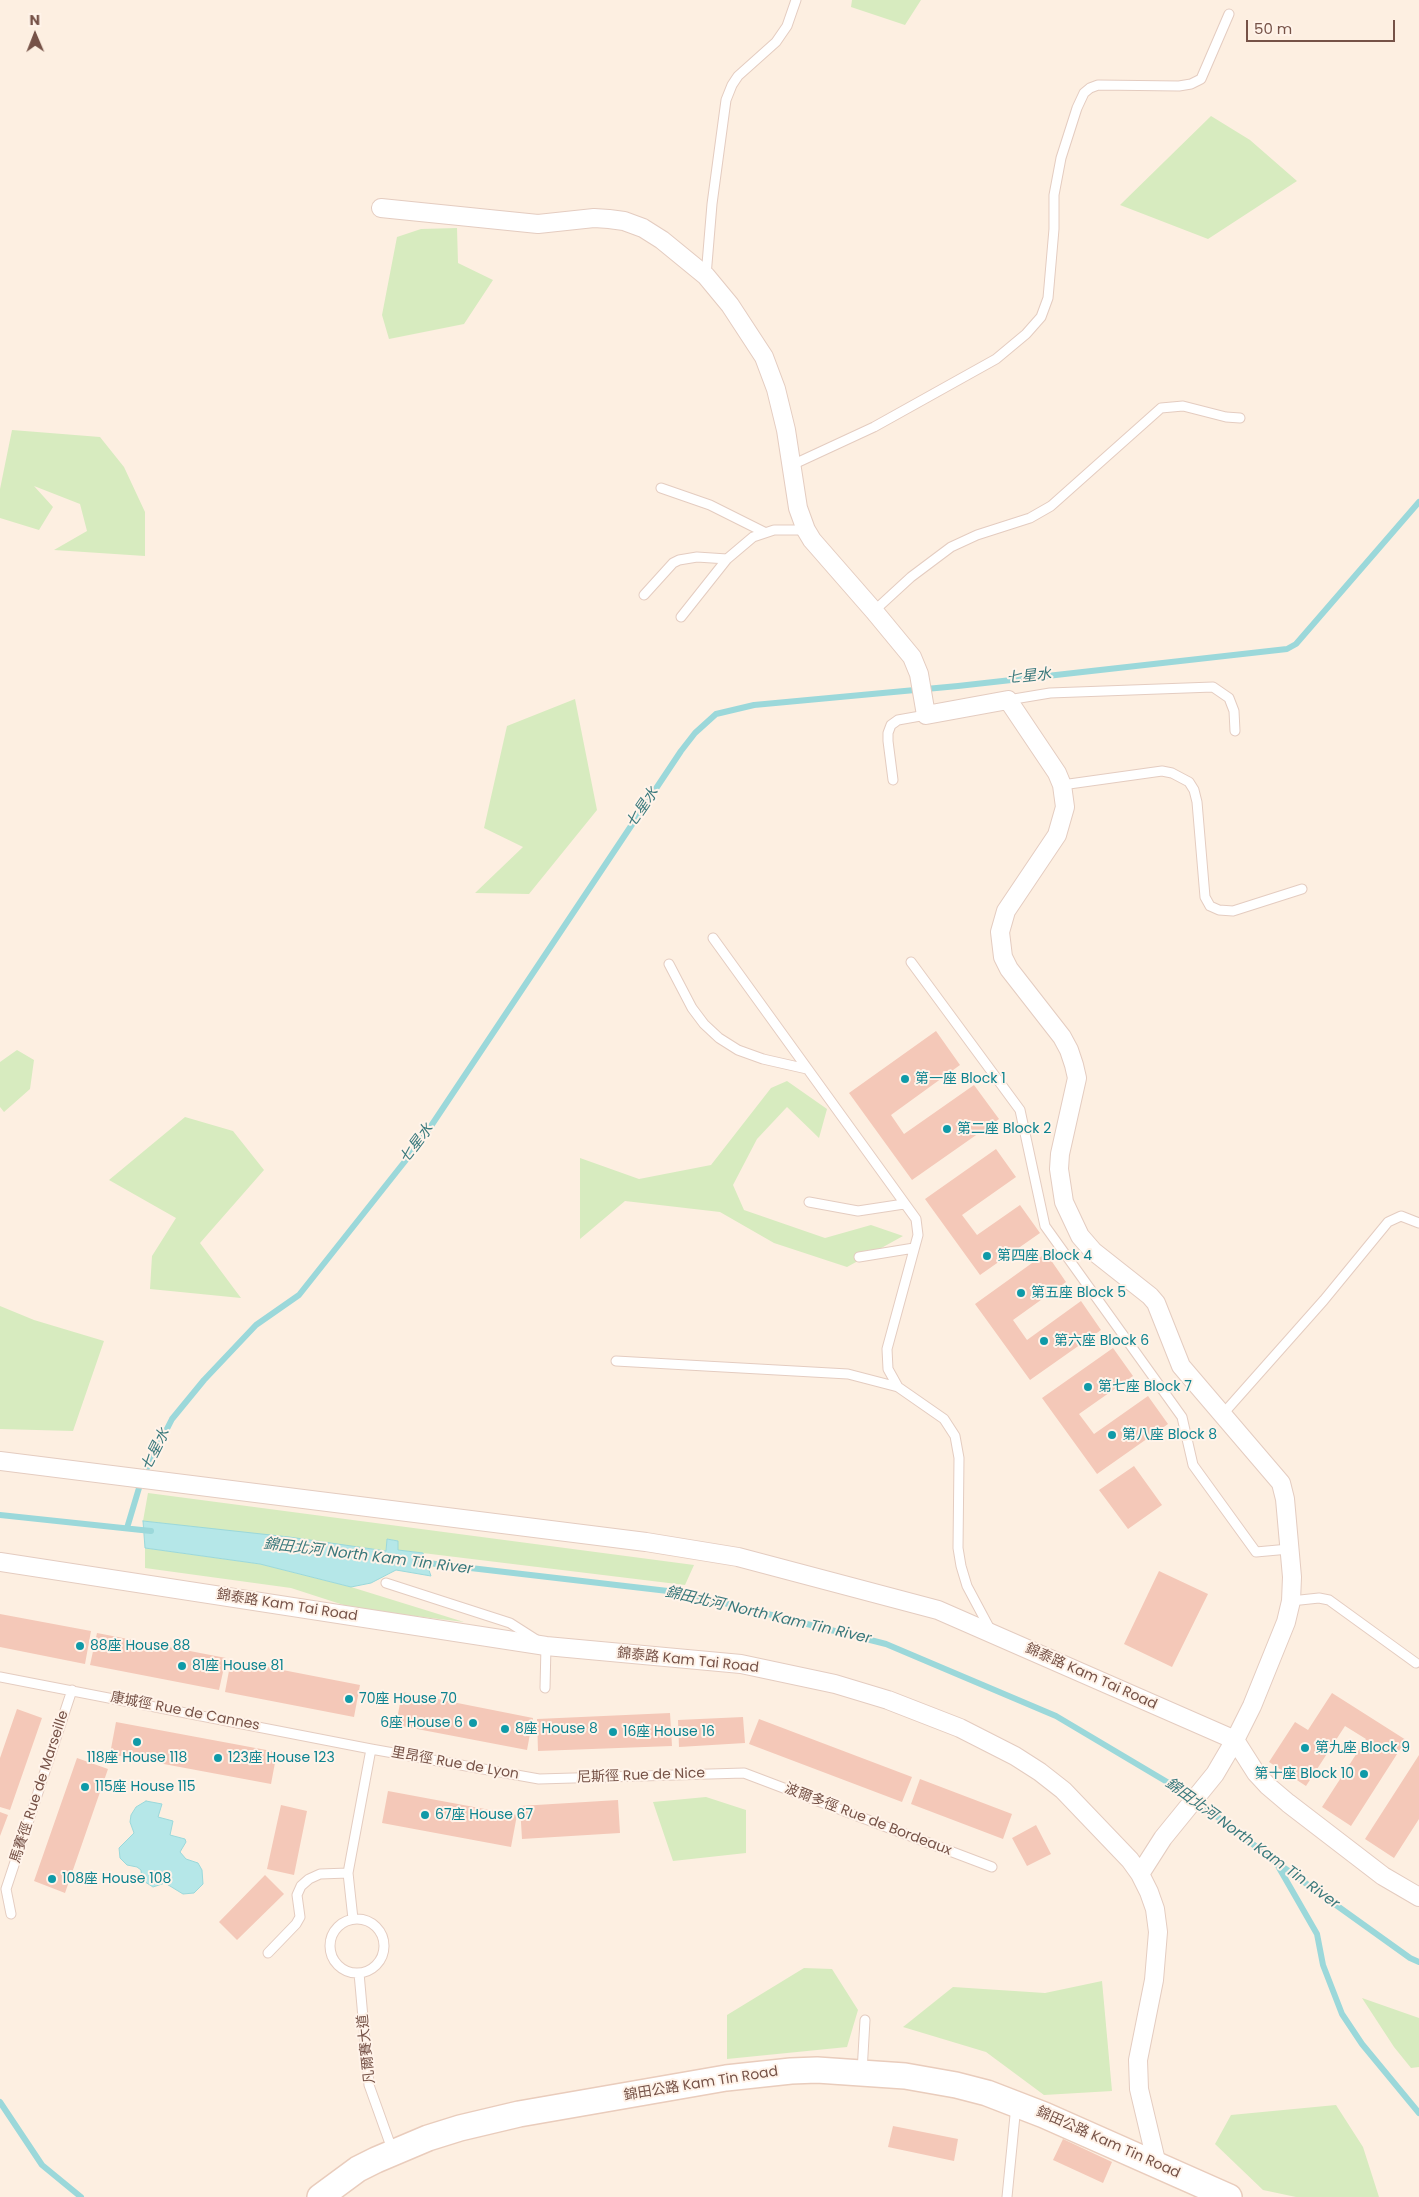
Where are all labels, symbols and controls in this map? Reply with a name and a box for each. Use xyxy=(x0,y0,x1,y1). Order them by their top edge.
north arrow xyxy=(10,10,60,60)
text: N xyxy=(29,10,40,30)
scale bar xyxy=(1249,10,1398,42)
text: 50 m xyxy=(1254,18,1292,39)
water label: 七星水 xyxy=(1006,666,1052,688)
water label: 七星水 xyxy=(623,784,663,832)
place label: 第一座 Block 1 xyxy=(915,1071,1006,1087)
marker: 第一座 Block 1 xyxy=(899,1073,911,1085)
water label: 七星水 xyxy=(396,1121,438,1167)
place label: 第二座 Block 2 xyxy=(957,1121,1051,1137)
marker: 第二座 Block 2 xyxy=(941,1123,953,1135)
place label: 第四座 Block 4 xyxy=(997,1248,1092,1264)
marker: 第四座 Block 4 xyxy=(981,1250,993,1262)
place label: 第五座 Block 5 xyxy=(1031,1285,1126,1301)
marker: 第五座 Block 5 xyxy=(1015,1287,1027,1299)
place label: 第六座 Block 6 xyxy=(1054,1333,1149,1349)
marker: 第六座 Block 6 xyxy=(1038,1335,1050,1347)
place label: 第七座 Block 7 xyxy=(1098,1379,1192,1395)
marker: 第七座 Block 7 xyxy=(1082,1381,1094,1393)
water label: 七星水 xyxy=(138,1426,174,1474)
place label: 第八座 Block 8 xyxy=(1122,1427,1217,1443)
marker: 第八座 Block 8 xyxy=(1106,1429,1118,1441)
water label: 錦田北河 North Kam Tin River xyxy=(262,1535,474,1579)
water label: 錦田北河 North Kam Tin River xyxy=(663,1584,873,1648)
street label: 錦泰路 Kam Tai Road xyxy=(215,1587,359,1625)
place label: 88座 House 88 xyxy=(90,1638,190,1654)
marker: 88座 House 88 xyxy=(74,1640,86,1652)
street label: 錦泰路 Kam Tai Road xyxy=(1023,1640,1159,1714)
street label: 錦泰路 Kam Tai Road xyxy=(616,1645,760,1677)
place label: 81座 House 81 xyxy=(192,1658,284,1674)
marker: 81座 House 81 xyxy=(176,1660,188,1672)
street label: 康城徑 Rue de Cannes xyxy=(109,1689,261,1735)
place label: 70座 House 70 xyxy=(359,1691,457,1707)
marker: 70座 House 70 xyxy=(343,1693,355,1705)
street label: 馬賽徑 Rue de Marseille xyxy=(7,1709,73,1865)
place label: 6座 House 6 xyxy=(380,1715,463,1731)
marker: 6座 House 6 xyxy=(467,1717,479,1729)
place label: 8座 House 8 xyxy=(515,1721,598,1737)
marker: 8座 House 8 xyxy=(499,1723,511,1735)
place label: 16座 House 16 xyxy=(623,1724,715,1740)
marker: 16座 House 16 xyxy=(607,1726,619,1738)
marker: 118座 House 118 xyxy=(131,1736,143,1748)
place label: 第九座 Block 9 xyxy=(1315,1740,1410,1756)
marker: 第九座 Block 9 xyxy=(1299,1742,1311,1754)
street label: 里昂徑 Rue de Lyon xyxy=(390,1744,520,1784)
place label: 118座 House 118 xyxy=(87,1750,187,1766)
place label: 123座 House 123 xyxy=(228,1750,335,1766)
marker: 123座 House 123 xyxy=(212,1752,224,1764)
street label: 尼斯徑 Rue de Nice xyxy=(577,1765,705,1787)
place label: 第十座 Block 10 xyxy=(1255,1766,1354,1782)
marker: 第十座 Block 10 xyxy=(1358,1768,1370,1780)
water label: 錦田北河 North Kam Tin River xyxy=(1161,1775,1343,1913)
place label: 115座 House 115 xyxy=(95,1779,196,1795)
street label: 波爾多徑 Rue de Bordeaux xyxy=(782,1780,954,1860)
marker: 115座 House 115 xyxy=(79,1781,91,1793)
place label: 67座 House 67 xyxy=(435,1807,533,1823)
marker: 67座 House 67 xyxy=(419,1809,431,1821)
place label: 108座 House 108 xyxy=(62,1871,171,1887)
marker: 108座 House 108 xyxy=(46,1873,58,1885)
street label: 凡爾賽大道 xyxy=(355,2013,379,2085)
street label: 錦田公路 Kam Tin Road xyxy=(623,2064,779,2104)
street label: 錦田公路 Kam Tin Road xyxy=(1033,2104,1183,2182)

